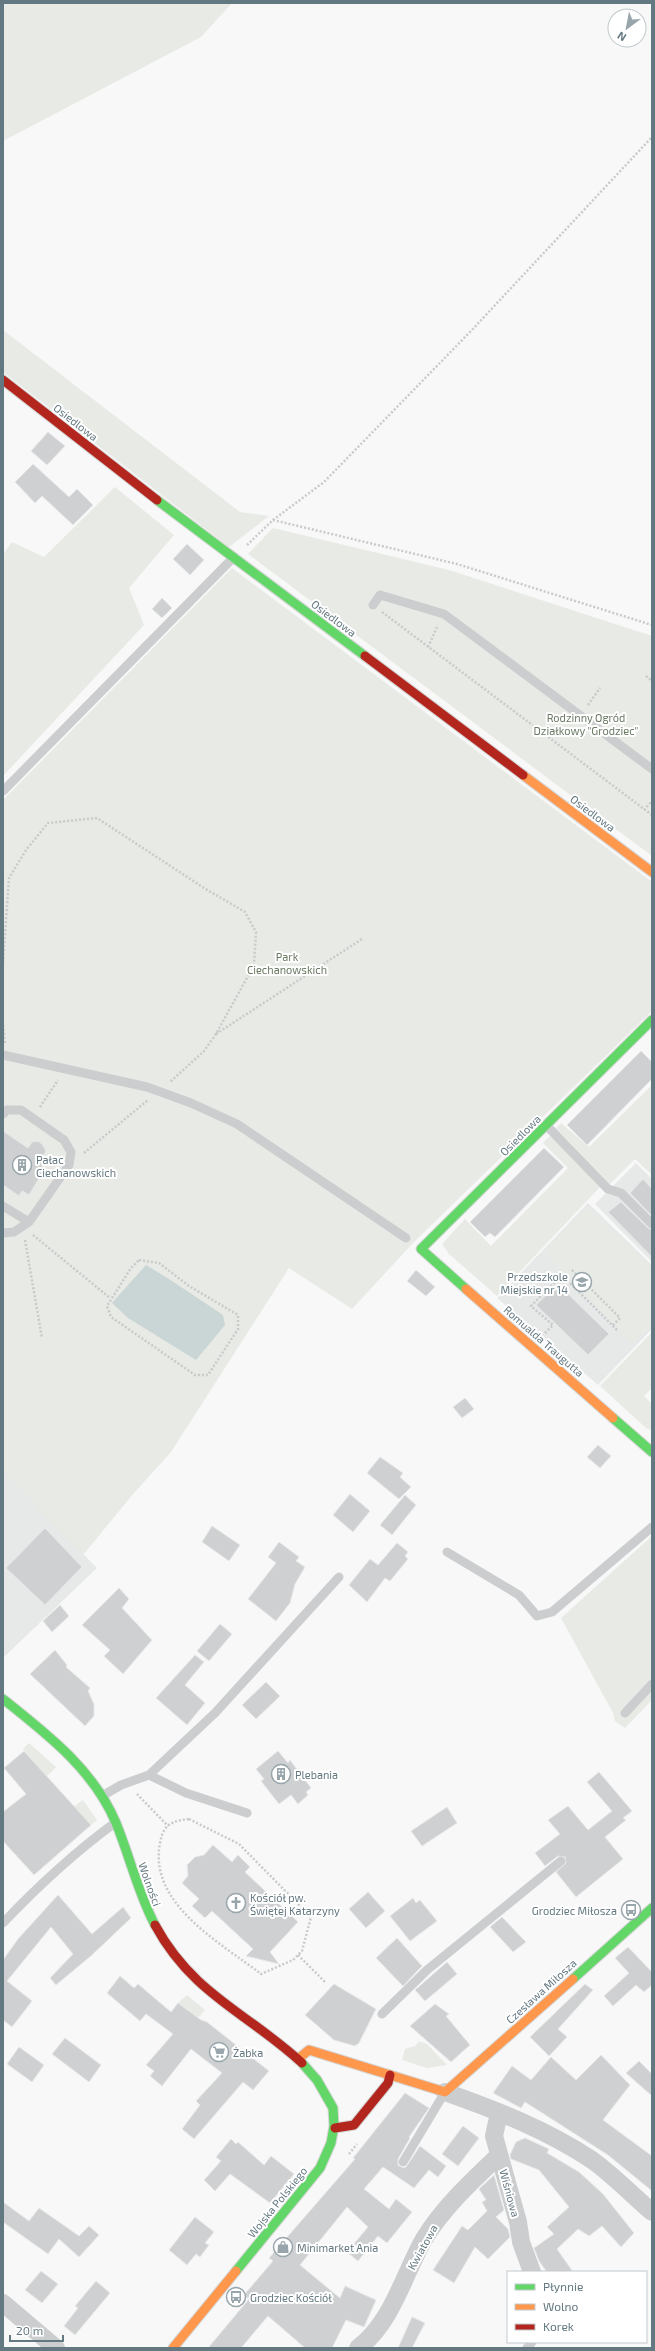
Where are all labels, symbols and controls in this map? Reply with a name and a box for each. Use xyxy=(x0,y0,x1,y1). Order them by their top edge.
north arrow xyxy=(607,8,647,48)
text: N xyxy=(615,29,628,45)
street label: Osiedlowa xyxy=(51,401,101,443)
street label: Osiedlowa xyxy=(309,597,359,639)
park label: Rodzinny Ogród Działkowy "Grodziec" xyxy=(533,711,639,737)
street label: Osiedlowa xyxy=(568,792,618,834)
park label: Park Ciechanowskich xyxy=(247,950,327,976)
street label: Osiedlowa xyxy=(497,1112,543,1158)
place label: Pałac Ciechanowskich xyxy=(36,1153,116,1179)
building icon: Pałac Ciechanowskich xyxy=(11,1154,33,1176)
place label: Przedszkole Miejskie nr 14 xyxy=(501,1270,568,1297)
school or university icon: Przedszkole Miejskie nr 14 xyxy=(571,1271,593,1293)
street label: Romualda Traugutta xyxy=(501,1303,587,1379)
building icon: Plebania xyxy=(270,1763,292,1785)
place label: Plebania xyxy=(295,1768,338,1781)
street label: Wolności xyxy=(136,1860,164,1908)
place label: Kościół pw. Świętej Katarzyny xyxy=(250,1891,340,1918)
church icon: Kościół pw. Świętej Katarzyny xyxy=(225,1892,247,1914)
bus stop icon: Grodziec Miłosza xyxy=(620,1899,642,1921)
place label: Grodziec Miłosza xyxy=(532,1904,617,1917)
street label: Czesława Miłosza xyxy=(503,1956,579,2026)
supermarket icon: Żabka xyxy=(208,2041,230,2063)
place label: Żabka xyxy=(233,2046,263,2059)
street label: Wojska Polskiego xyxy=(245,2164,310,2241)
street label: Wiśniowa xyxy=(497,2168,523,2218)
street label: Kwiatowa xyxy=(404,2222,440,2272)
shop icon: Minimarket Ania xyxy=(272,2236,294,2258)
place label: Minimarket Ania xyxy=(297,2241,378,2254)
legend xyxy=(507,2271,647,2343)
text: Płynnie xyxy=(543,2279,583,2293)
bus stop icon: Grodziec Kościół xyxy=(225,2286,247,2308)
place label: Grodziec Kościół xyxy=(250,2291,332,2304)
text: Wolno xyxy=(543,2299,579,2313)
scale bar xyxy=(10,2317,63,2343)
text: Korek xyxy=(543,2319,574,2333)
text: 20 m xyxy=(16,2323,43,2337)

